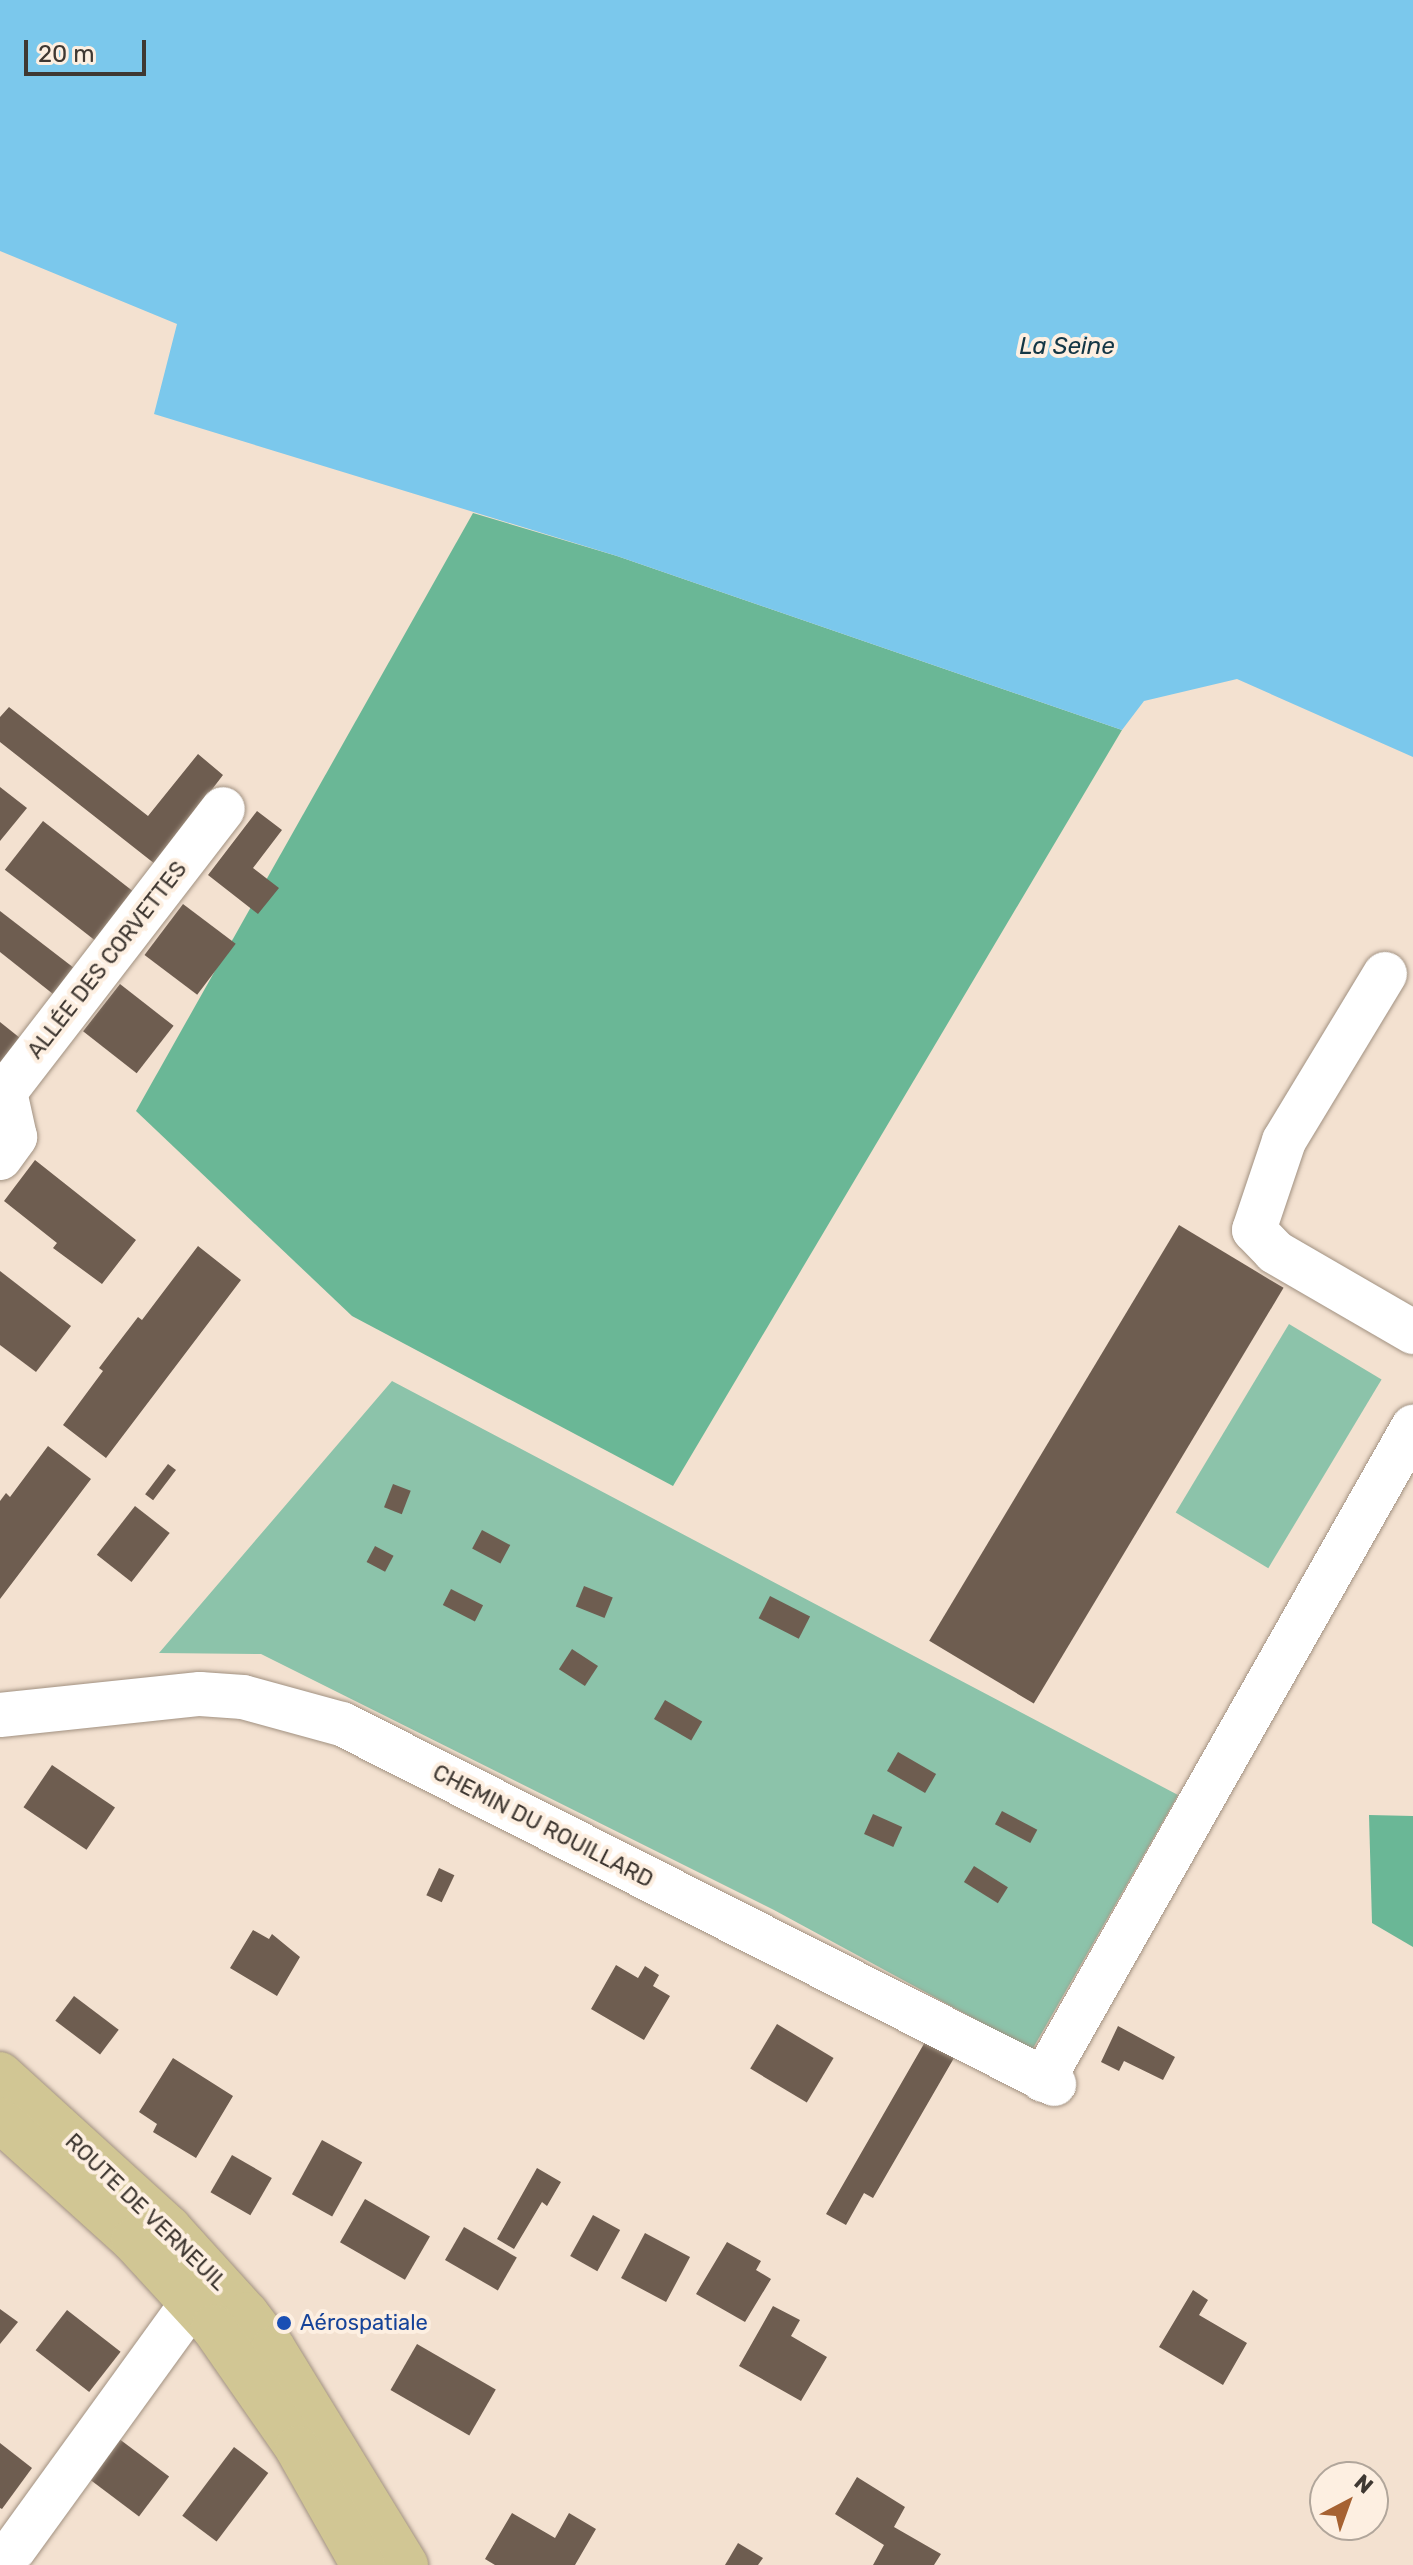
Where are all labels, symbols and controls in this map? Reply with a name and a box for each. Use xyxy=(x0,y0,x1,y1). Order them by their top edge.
scale bar xyxy=(28,24,150,74)
text: 20 m xyxy=(38,40,95,68)
water label: La Seine xyxy=(1019,333,1115,361)
street label: ALLÉE DES CORVETTES xyxy=(22,856,192,1064)
street label: CHEMIN DU ROUILLARD xyxy=(428,1759,658,1893)
street label: ROUTE DE VERNEUIL xyxy=(60,2128,232,2296)
place label: Aérospatiale xyxy=(300,2310,428,2336)
marker: Aérospatiale xyxy=(275,2314,293,2332)
north arrow xyxy=(1309,2461,1389,2541)
text: N xyxy=(1349,2469,1379,2499)

